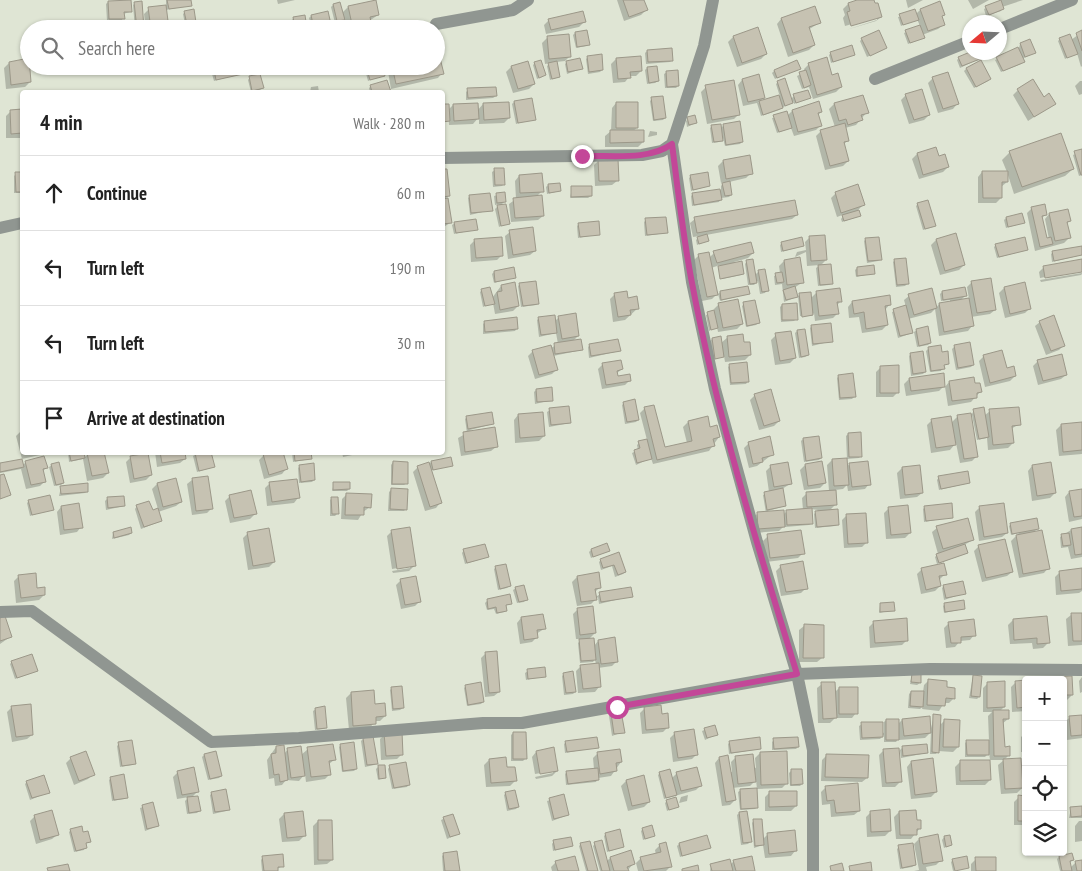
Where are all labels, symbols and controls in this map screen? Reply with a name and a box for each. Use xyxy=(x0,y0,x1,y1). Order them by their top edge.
north arrow xyxy=(962,15,1007,60)
search box xyxy=(20,20,445,75)
icon: search xyxy=(38,34,66,62)
text: Search here xyxy=(78,36,155,60)
text: 4 min xyxy=(40,109,82,136)
text: Walk · 280 m xyxy=(353,113,425,133)
route end xyxy=(571,145,594,168)
icon: ahead xyxy=(40,179,68,207)
text: Continue xyxy=(87,181,147,205)
text: 60 m xyxy=(397,183,425,203)
icon: left xyxy=(40,254,68,282)
text: Turn left xyxy=(87,256,144,280)
text: 190 m xyxy=(390,258,425,278)
icon: left xyxy=(40,329,68,357)
text: Turn left xyxy=(87,331,144,355)
text: 30 m xyxy=(397,333,425,353)
icon: arrive xyxy=(40,404,68,432)
text: Arrive at destination xyxy=(87,406,225,430)
map controls xyxy=(1022,676,1067,856)
button: + xyxy=(1022,676,1067,721)
route start xyxy=(606,696,629,719)
button: − xyxy=(1022,721,1067,766)
button: locate xyxy=(1022,766,1067,811)
button: layers xyxy=(1022,811,1067,856)

